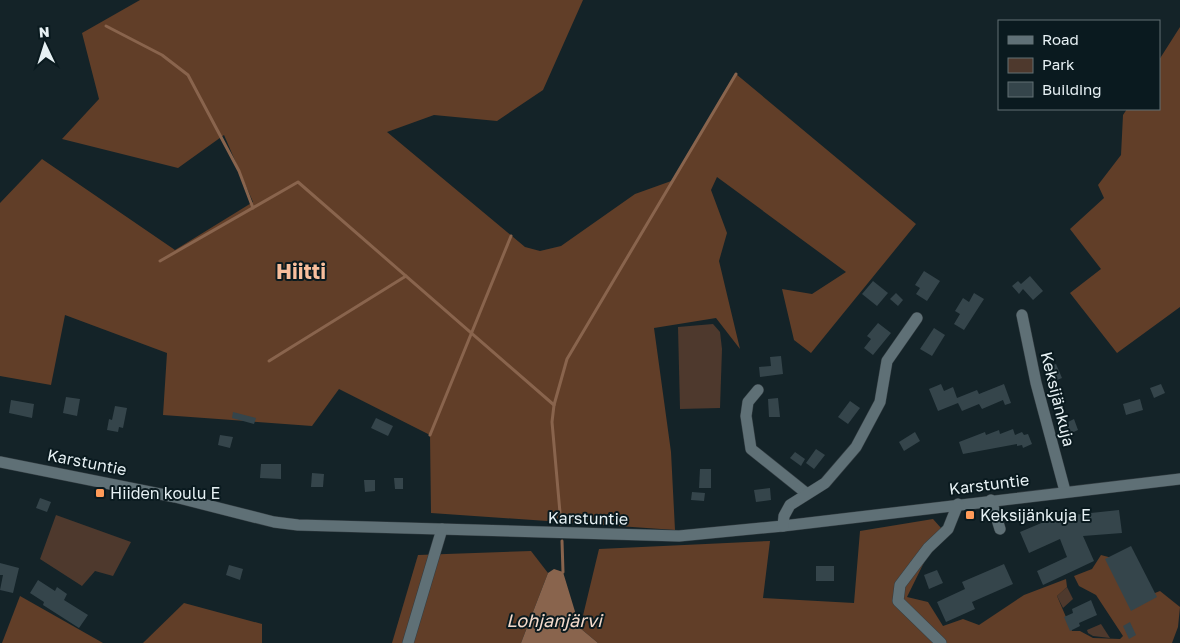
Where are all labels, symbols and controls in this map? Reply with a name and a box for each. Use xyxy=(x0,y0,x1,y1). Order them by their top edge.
north arrow xyxy=(20,20,70,70)
legend xyxy=(998,20,1160,110)
text: N xyxy=(38,23,50,40)
text: Road xyxy=(1042,30,1079,48)
text: Park xyxy=(1042,55,1075,73)
text: Building xyxy=(1042,80,1102,98)
district label: Hiitti xyxy=(276,258,326,284)
street label: Keksijänkuja xyxy=(1037,350,1079,448)
street label: Karstuntie xyxy=(46,445,128,479)
street label: Karstuntie xyxy=(948,469,1030,499)
place label: Hiiden koulu E xyxy=(110,483,220,503)
marker: Hiiden koulu E xyxy=(94,487,106,499)
place label: Keksijänkuja E xyxy=(980,505,1091,525)
street label: Karstuntie xyxy=(548,507,628,529)
marker: Keksijänkuja E xyxy=(964,509,976,521)
water label: Lohjanjärvi xyxy=(506,609,604,631)

